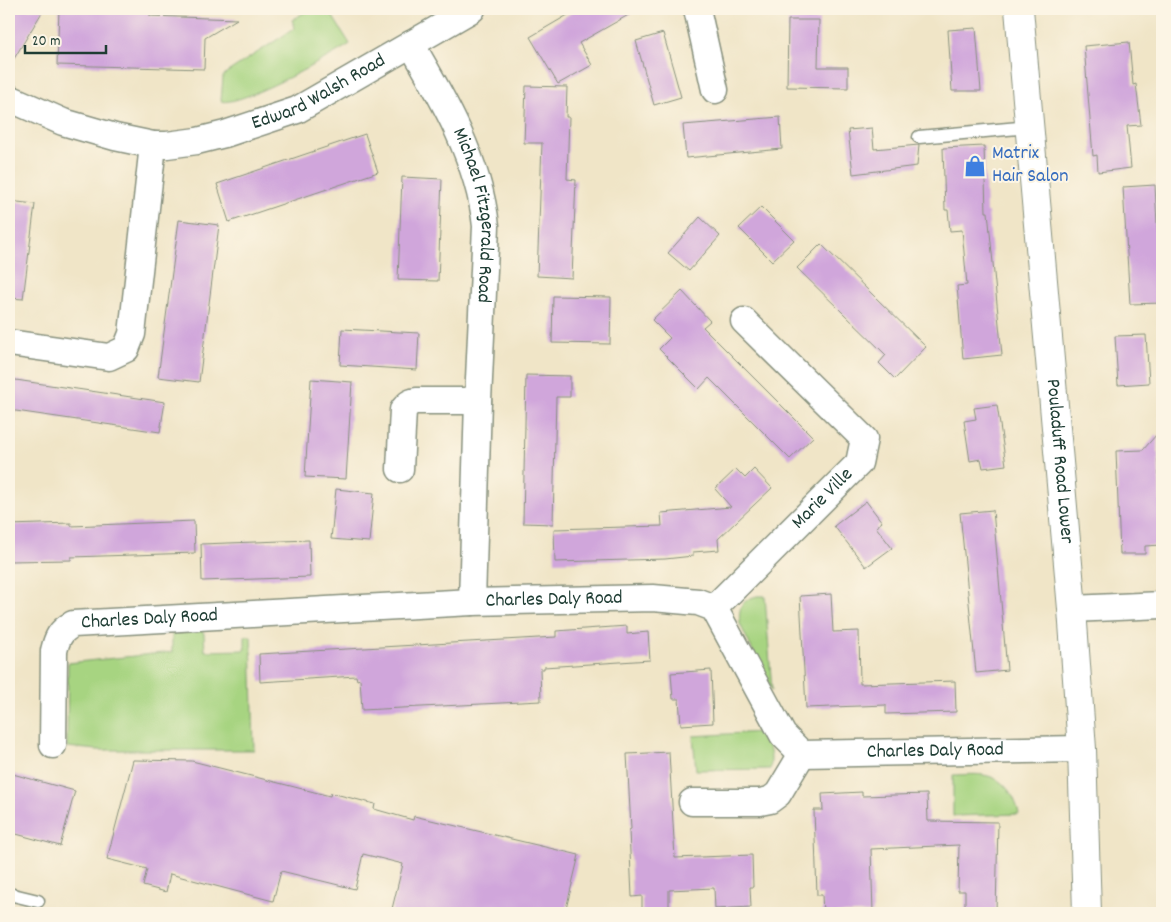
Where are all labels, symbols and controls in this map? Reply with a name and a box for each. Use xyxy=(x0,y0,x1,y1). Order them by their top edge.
scale bar xyxy=(25,22,106,54)
text: 20 m xyxy=(32,31,60,53)
street label: Edward Walsh Road xyxy=(248,48,391,138)
street label: Michael Fitzgerald Road xyxy=(444,123,500,303)
place label: Matrix Hair Salon xyxy=(992,140,1068,191)
shop icon: Matrix Hair Salon xyxy=(962,153,988,179)
street label: Pouladuff Road Lower xyxy=(1038,378,1080,545)
street label: Marie Ville xyxy=(786,462,860,536)
street label: Charles Daly Road xyxy=(485,585,623,616)
street label: Charles Daly Road xyxy=(80,602,219,638)
street label: Charles Daly Road xyxy=(866,736,1004,767)

